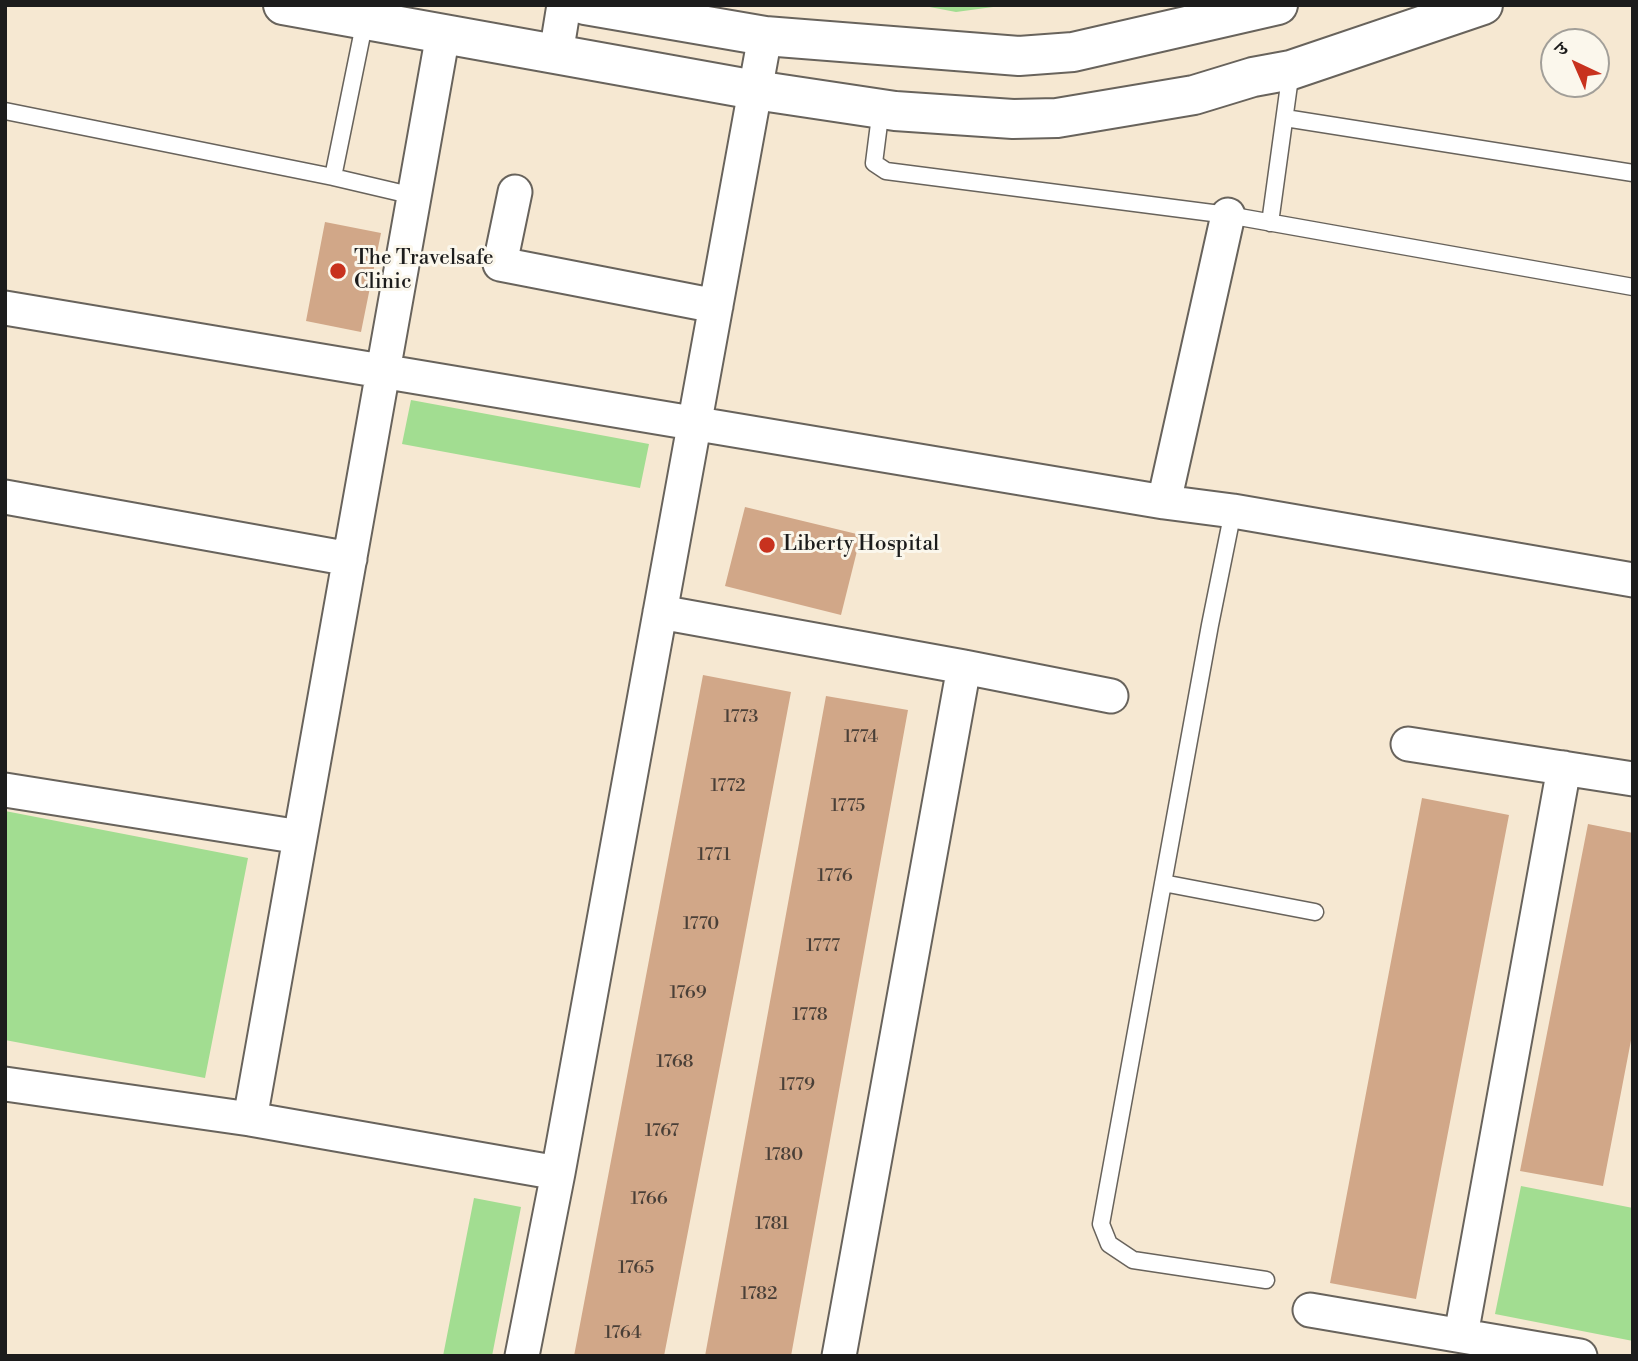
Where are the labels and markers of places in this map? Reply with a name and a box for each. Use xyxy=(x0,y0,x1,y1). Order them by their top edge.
place label: The Travelsafe Clinic xyxy=(354,246,494,296)
marker: The Travelsafe Clinic xyxy=(328,261,348,281)
place label: Liberty Hospital xyxy=(783,532,939,558)
marker: Liberty Hospital xyxy=(757,535,777,555)

